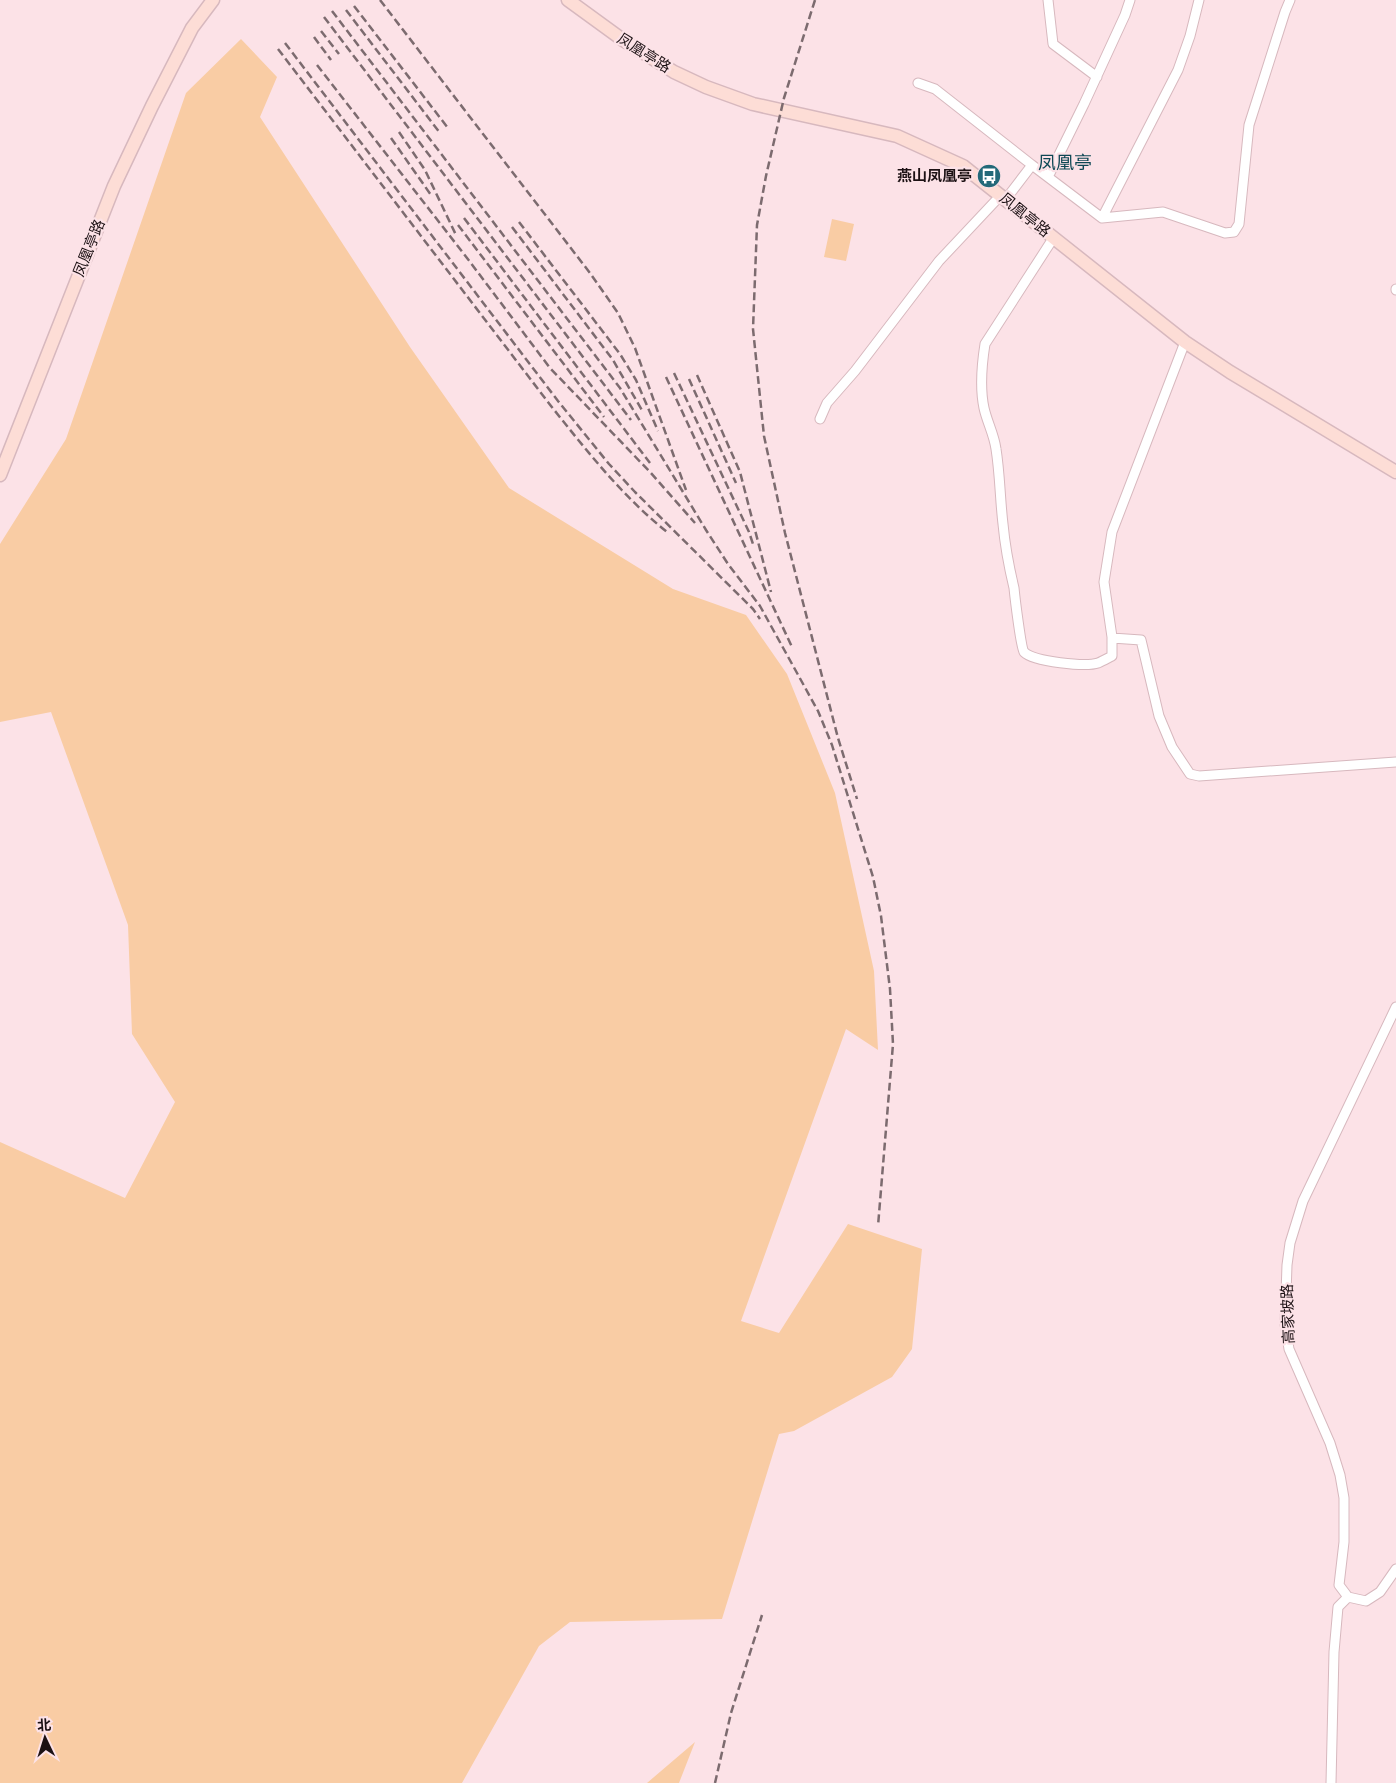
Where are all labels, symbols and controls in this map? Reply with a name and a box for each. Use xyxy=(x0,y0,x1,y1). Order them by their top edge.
street label: 凤凰亭路 xyxy=(614,29,674,77)
district label: 凤凰亭 xyxy=(1038,152,1092,174)
bus stop icon: 燕山凤凰亭 xyxy=(976,163,1002,189)
place label: 燕山凤凰亭 xyxy=(897,167,972,185)
street label: 凤凰亭路 xyxy=(996,189,1054,241)
street label: 凤凰亭路 xyxy=(69,217,109,279)
street label: 高家坡路 xyxy=(1278,1284,1298,1344)
north arrow xyxy=(20,1713,70,1763)
text: 北 xyxy=(37,1717,52,1734)

